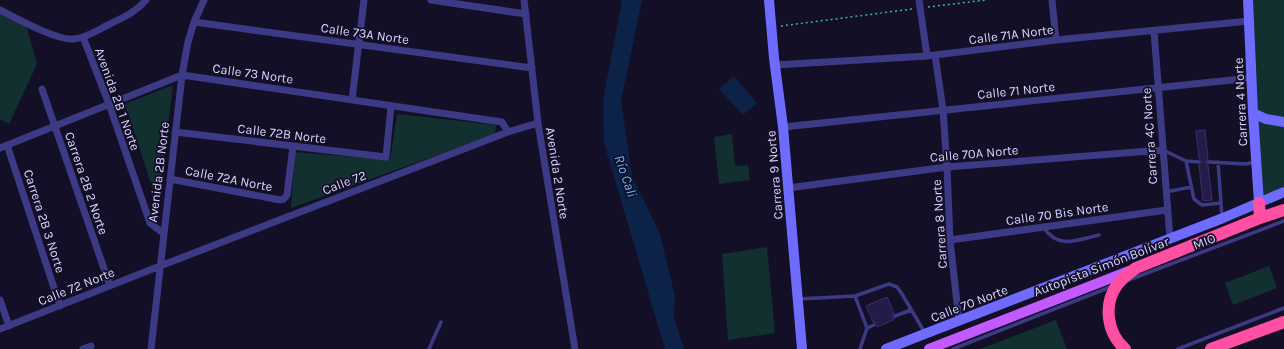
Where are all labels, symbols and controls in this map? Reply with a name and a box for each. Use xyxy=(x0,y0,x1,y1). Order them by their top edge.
street label: Calle 73A Norte xyxy=(320,20,410,47)
street label: Calle 71A Norte xyxy=(968,22,1055,47)
street label: Avenida 2B 1 Norte xyxy=(92,46,143,153)
street label: Carrera 4 Norte xyxy=(1231,57,1250,147)
street label: Calle 73 Norte xyxy=(212,60,295,87)
street label: Calle 71 Norte xyxy=(977,79,1056,102)
street label: Carrera 4C Norte xyxy=(1139,87,1160,185)
street label: Avenida 2B Norte xyxy=(145,121,172,223)
street label: Calle 72B Norte xyxy=(237,121,327,146)
street label: Avenida 2 Norte xyxy=(543,126,572,220)
street label: Carrera 2B 2 Norte xyxy=(62,130,111,237)
street label: Carrera 9 Norte xyxy=(763,130,786,220)
street label: Calle 70A Norte xyxy=(929,142,1019,165)
water label: Río Cali xyxy=(610,153,641,200)
street label: Calle 72A Norte xyxy=(184,163,274,194)
street label: Calle 72 xyxy=(320,167,368,198)
street label: Carrera 2B 3 Norte xyxy=(21,168,68,275)
street label: Carrera 8 Norte xyxy=(929,178,950,269)
street label: Calle 70 Bis Norte xyxy=(1005,199,1110,228)
street label: MIO xyxy=(1191,230,1218,253)
street label: Autopista Simón Bolívar xyxy=(1031,234,1171,299)
street label: Calle 72 Norte xyxy=(36,264,117,309)
street label: Calle 70 Norte xyxy=(929,282,1010,325)

